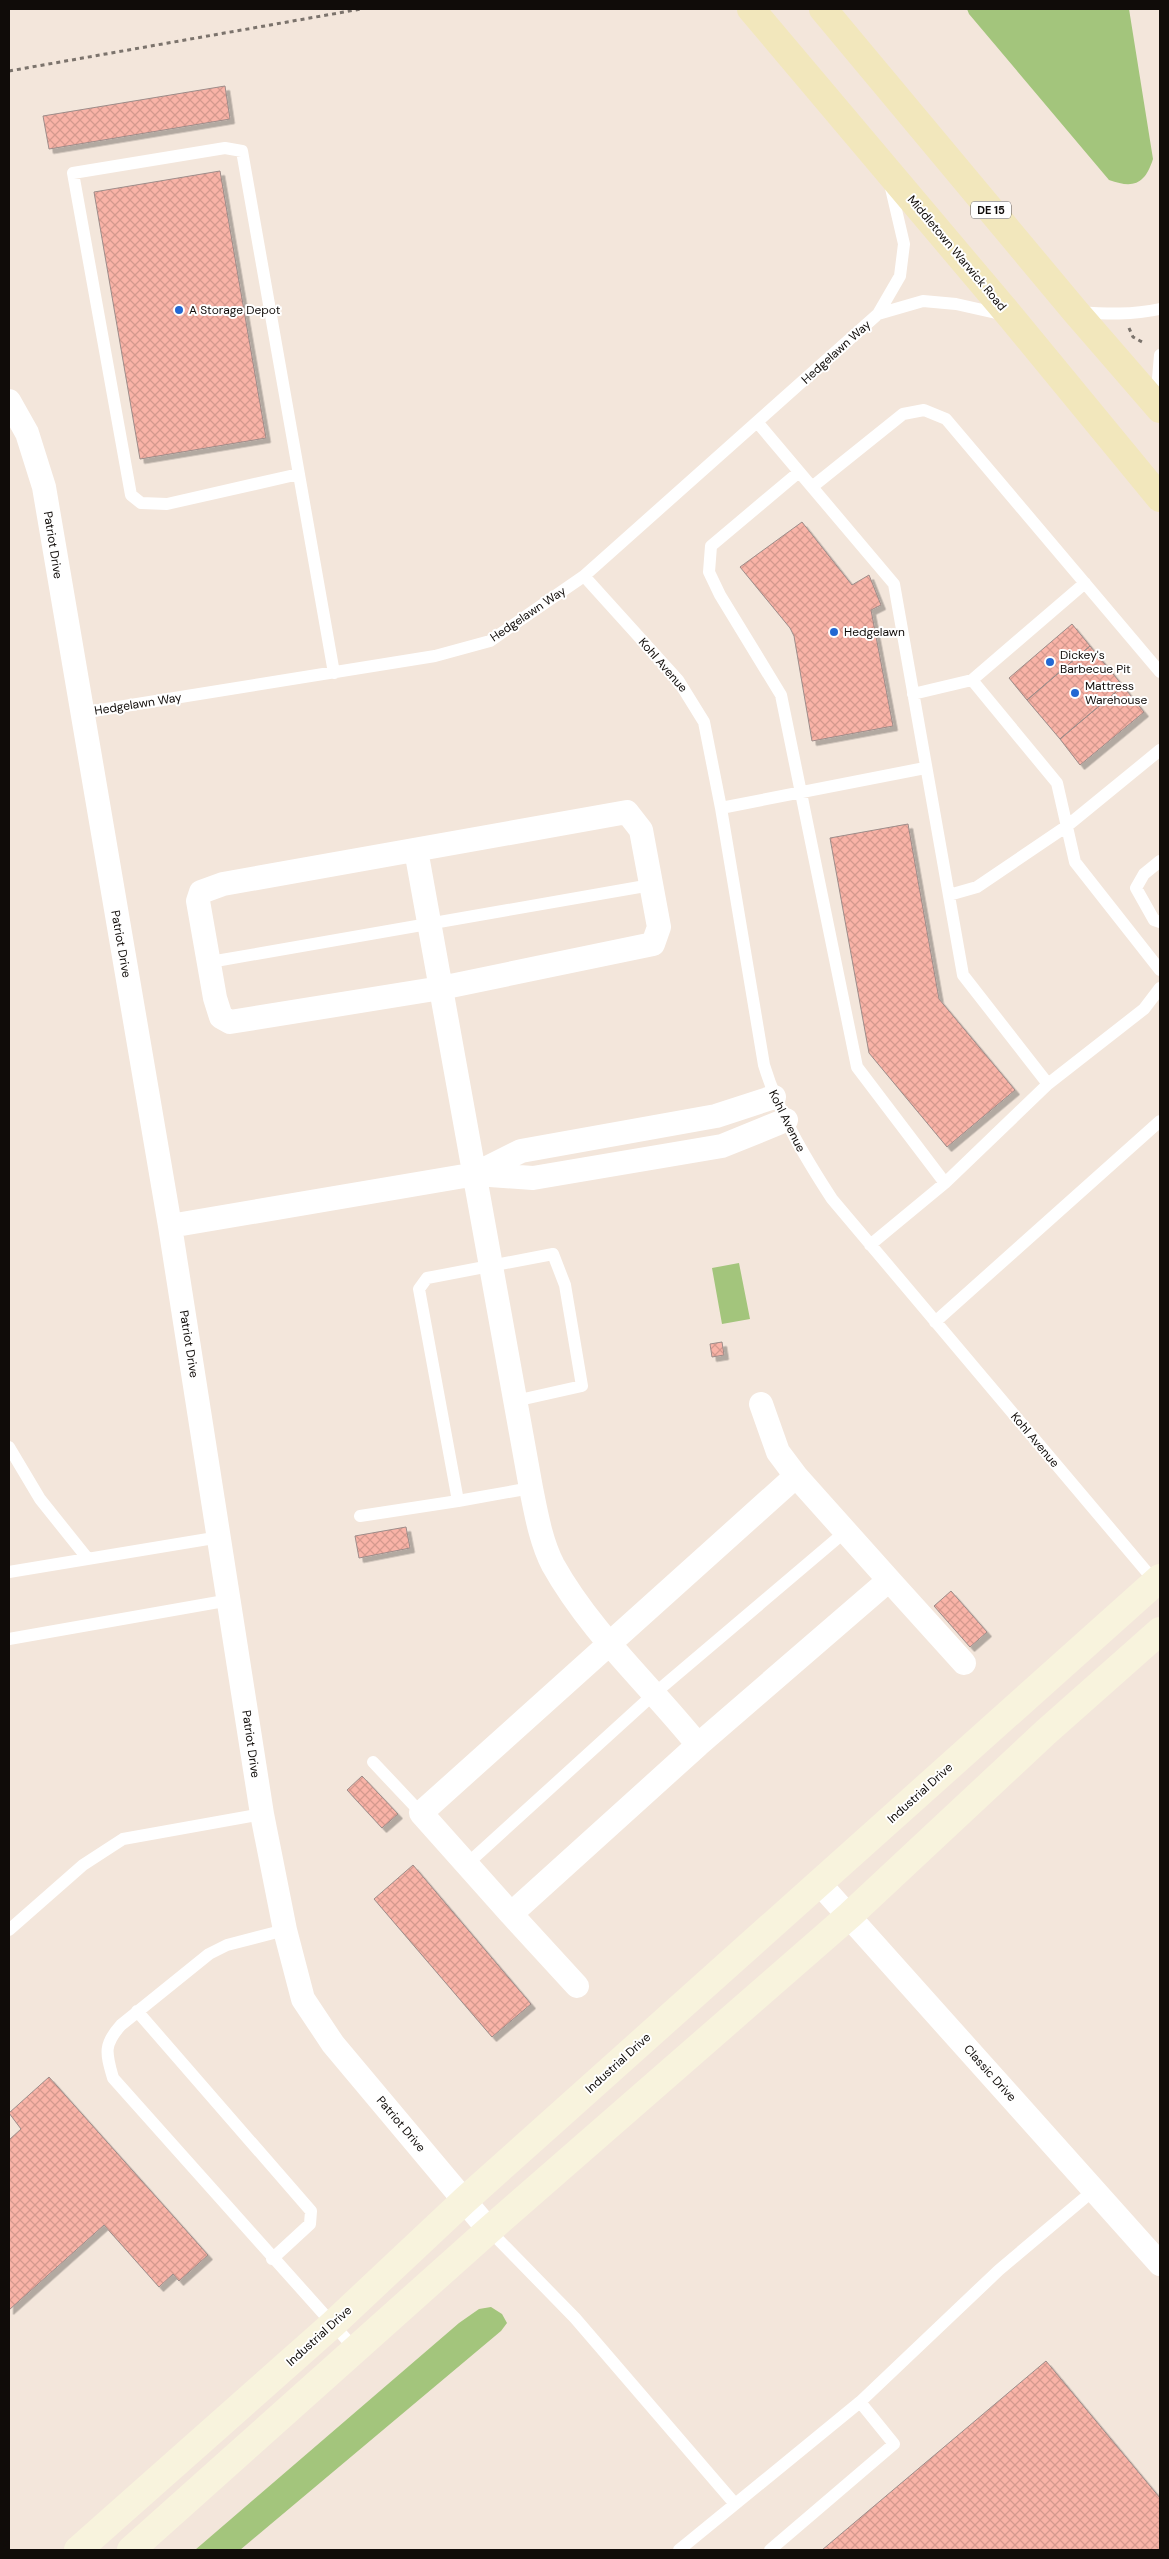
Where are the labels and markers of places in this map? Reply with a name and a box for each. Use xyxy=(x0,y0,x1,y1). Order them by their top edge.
place label: A Storage Depot xyxy=(189,302,281,318)
marker: A Storage Depot xyxy=(173,304,185,316)
place label: Hedgelawn xyxy=(844,624,905,640)
marker: Hedgelawn xyxy=(828,626,840,638)
place label: Dickey's Barbecue Pit xyxy=(1060,647,1131,677)
marker: Dickey's Barbecue Pit xyxy=(1044,656,1056,668)
place label: Mattress Warehouse xyxy=(1085,678,1148,708)
marker: Mattress Warehouse xyxy=(1069,687,1081,699)

